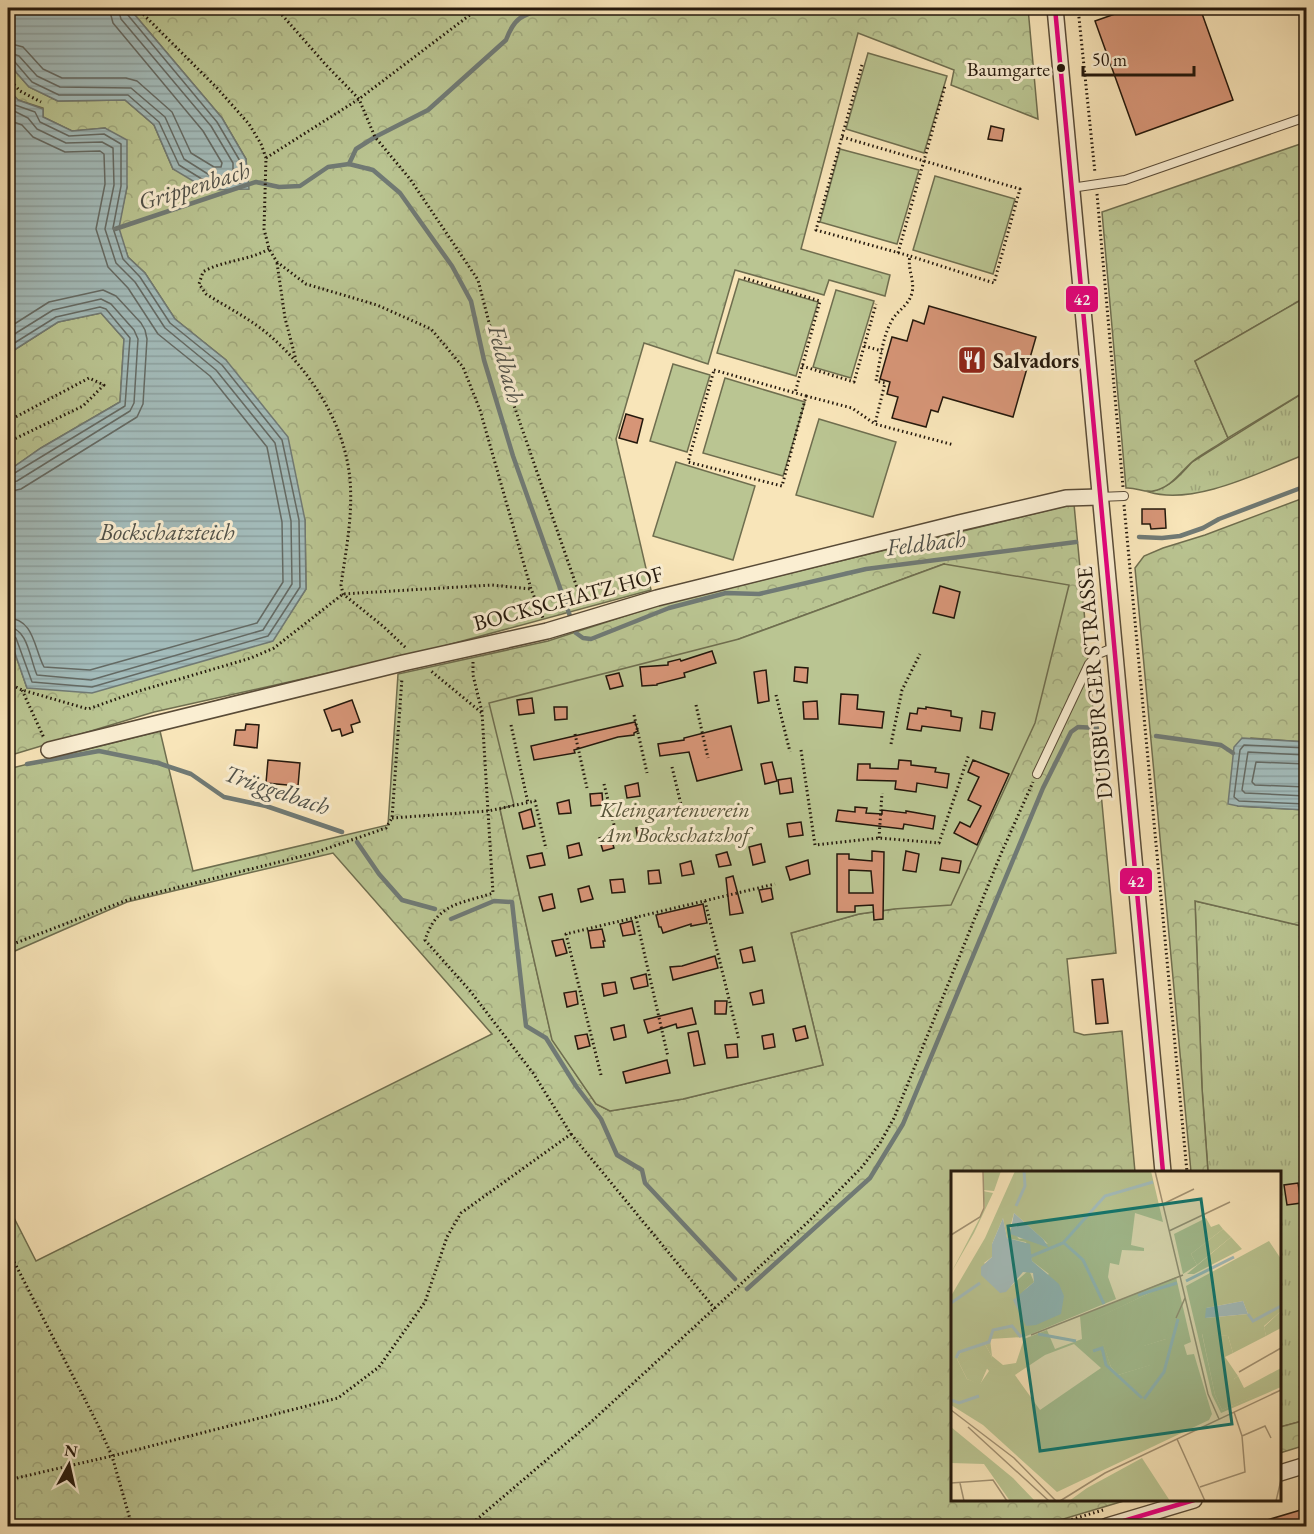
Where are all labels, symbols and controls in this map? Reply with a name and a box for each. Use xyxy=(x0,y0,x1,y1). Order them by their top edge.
scale bar xyxy=(1083,39,1194,77)
text: 50 m xyxy=(1092,48,1127,71)
place label: Baumgarte xyxy=(967,56,1050,82)
marker: Baumgarte xyxy=(1055,62,1067,74)
water label: Grippenbach xyxy=(134,154,254,217)
line badge: 42 xyxy=(1065,285,1099,313)
text: 42 xyxy=(1074,289,1091,310)
water label: Feldbach xyxy=(481,320,532,407)
restaurant icon: Salvadors xyxy=(956,344,988,376)
place label: Salvadors xyxy=(993,346,1079,375)
water label: Bockschatzteich xyxy=(98,516,235,547)
water label: Feldbach xyxy=(883,522,968,563)
street label: BOCKSCHATZ HOF xyxy=(470,559,666,638)
street label: DUISBURGER STRASSE xyxy=(1070,565,1119,801)
water label: Trüggelbach xyxy=(220,757,334,822)
park label: Kleingartenverein Am Bockschatzhof xyxy=(599,795,754,849)
line badge: 42 xyxy=(1119,867,1153,895)
text: 42 xyxy=(1128,871,1145,892)
inset map xyxy=(951,1171,1281,1501)
north arrow xyxy=(39,1435,99,1495)
text: N xyxy=(63,1439,79,1462)

